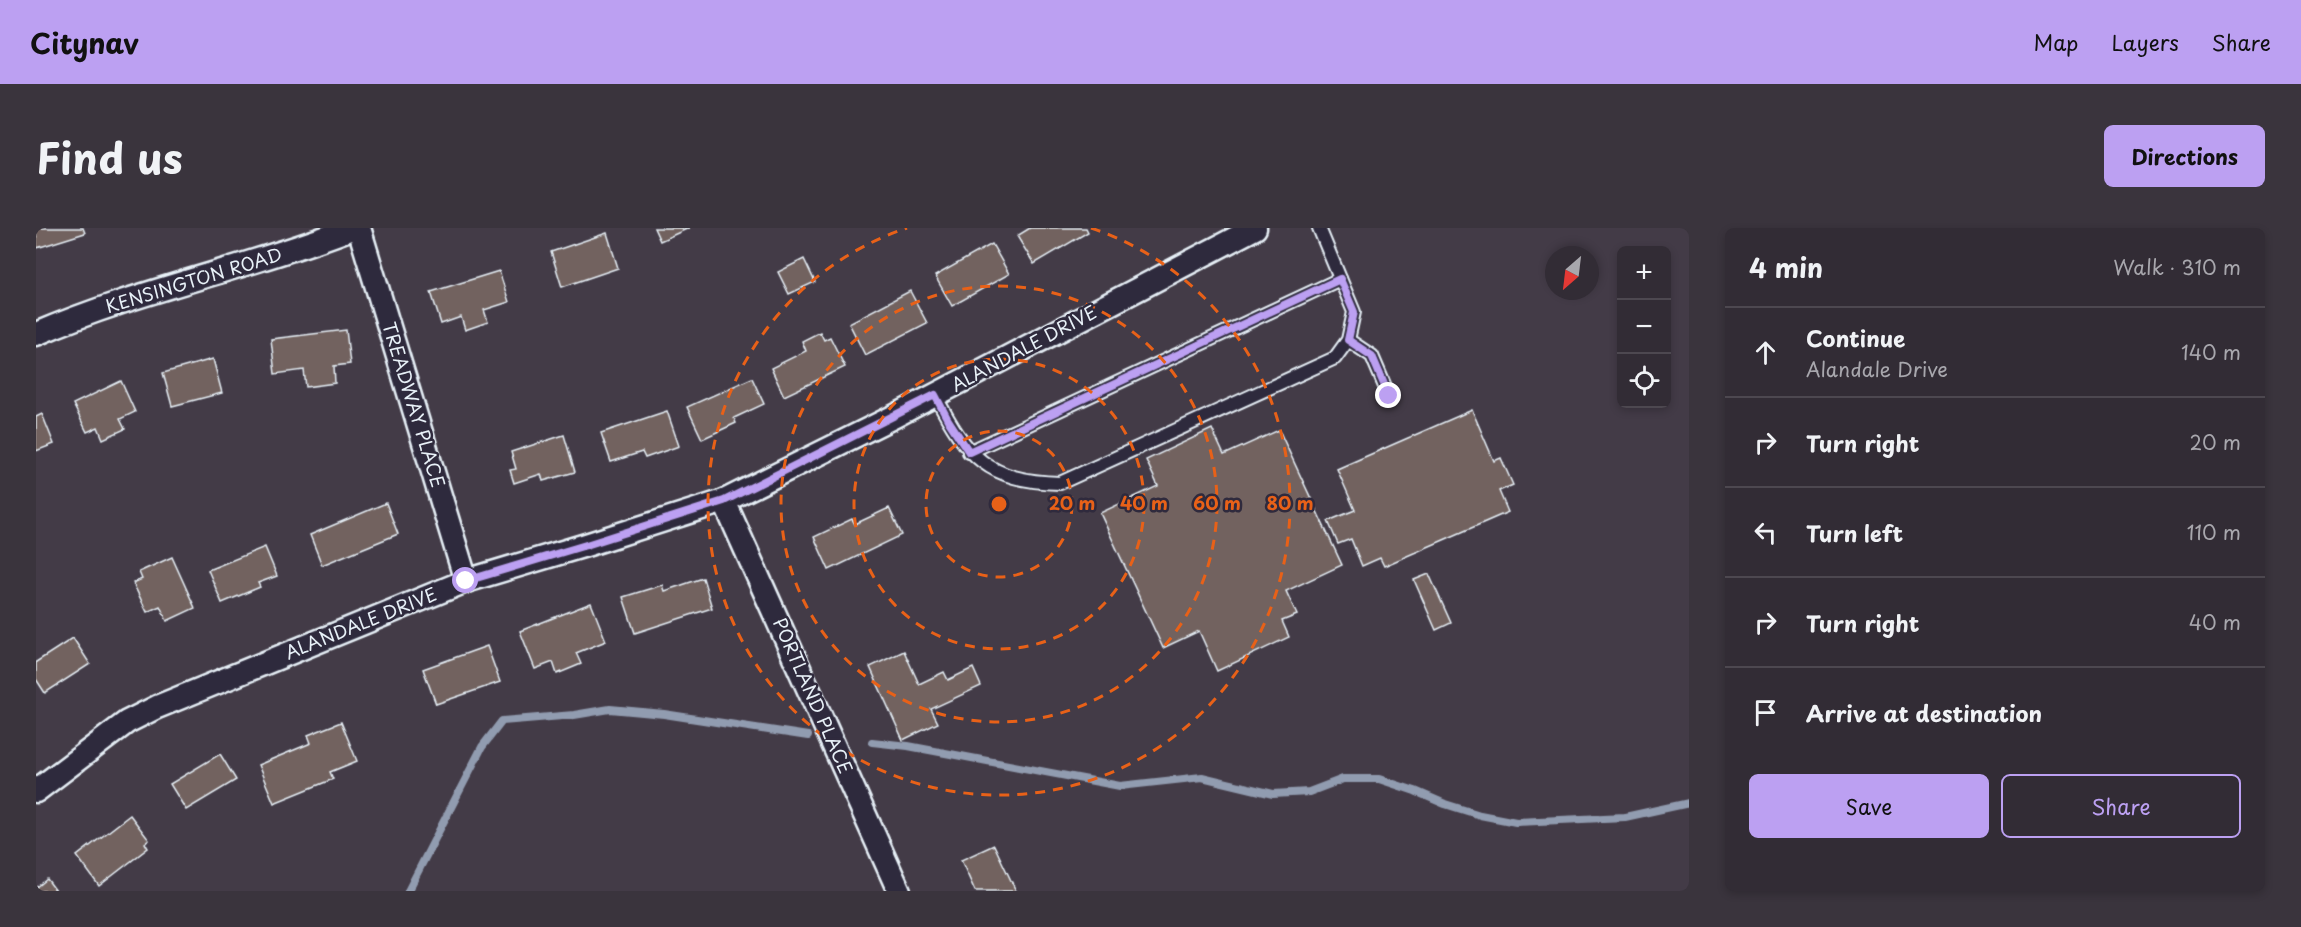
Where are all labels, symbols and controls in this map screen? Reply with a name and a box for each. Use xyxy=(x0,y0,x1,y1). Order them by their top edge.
text: Citynav xyxy=(30,21,139,64)
text: Map xyxy=(2034,26,2078,58)
text: Layers xyxy=(2111,26,2179,58)
text: Share xyxy=(2212,26,2271,58)
text: Find us xyxy=(36,125,183,188)
button: Directions xyxy=(2104,125,2265,187)
street label: KENSINGTON ROAD xyxy=(102,240,285,319)
north arrow xyxy=(1545,246,1599,300)
map controls xyxy=(1617,246,1671,408)
button: + xyxy=(1617,246,1671,300)
text: 4 min xyxy=(1749,248,1823,287)
text: Walk · 310 m xyxy=(2113,252,2241,282)
street label: ALANDALE DRIVE xyxy=(946,298,1101,398)
button: − xyxy=(1617,300,1671,354)
street label: TREADWAY PLACE xyxy=(376,318,452,491)
text: Continue xyxy=(1806,321,1905,354)
icon: ahead xyxy=(1749,336,1782,369)
text: 140 m xyxy=(2181,337,2241,367)
button: locate xyxy=(1617,354,1671,408)
text: Alandale Drive xyxy=(1806,354,1948,384)
route end xyxy=(1375,382,1401,408)
icon: right xyxy=(1749,426,1782,459)
text: Turn right xyxy=(1806,426,1919,459)
text: 20 m xyxy=(2189,427,2241,457)
text: 20 m xyxy=(1049,489,1095,516)
text: 40 m xyxy=(1120,489,1168,516)
text: 60 m xyxy=(1193,489,1241,516)
text: 80 m xyxy=(1266,489,1314,516)
centre of rings xyxy=(989,494,1009,514)
icon: left xyxy=(1749,516,1782,549)
text: Turn left xyxy=(1806,516,1903,549)
text: 110 m xyxy=(2187,517,2241,547)
route start xyxy=(452,567,478,593)
street label: ALANDALE DRIVE xyxy=(280,580,440,665)
icon: right xyxy=(1749,606,1782,639)
text: Turn right xyxy=(1806,606,1919,639)
text: 40 m xyxy=(2189,607,2241,637)
street label: PORTLAND PLACE xyxy=(767,613,860,778)
icon: arrive xyxy=(1749,696,1782,729)
text: Arrive at destination xyxy=(1806,696,2042,729)
button: Save xyxy=(1749,774,1989,838)
button: Share xyxy=(2001,774,2241,838)

